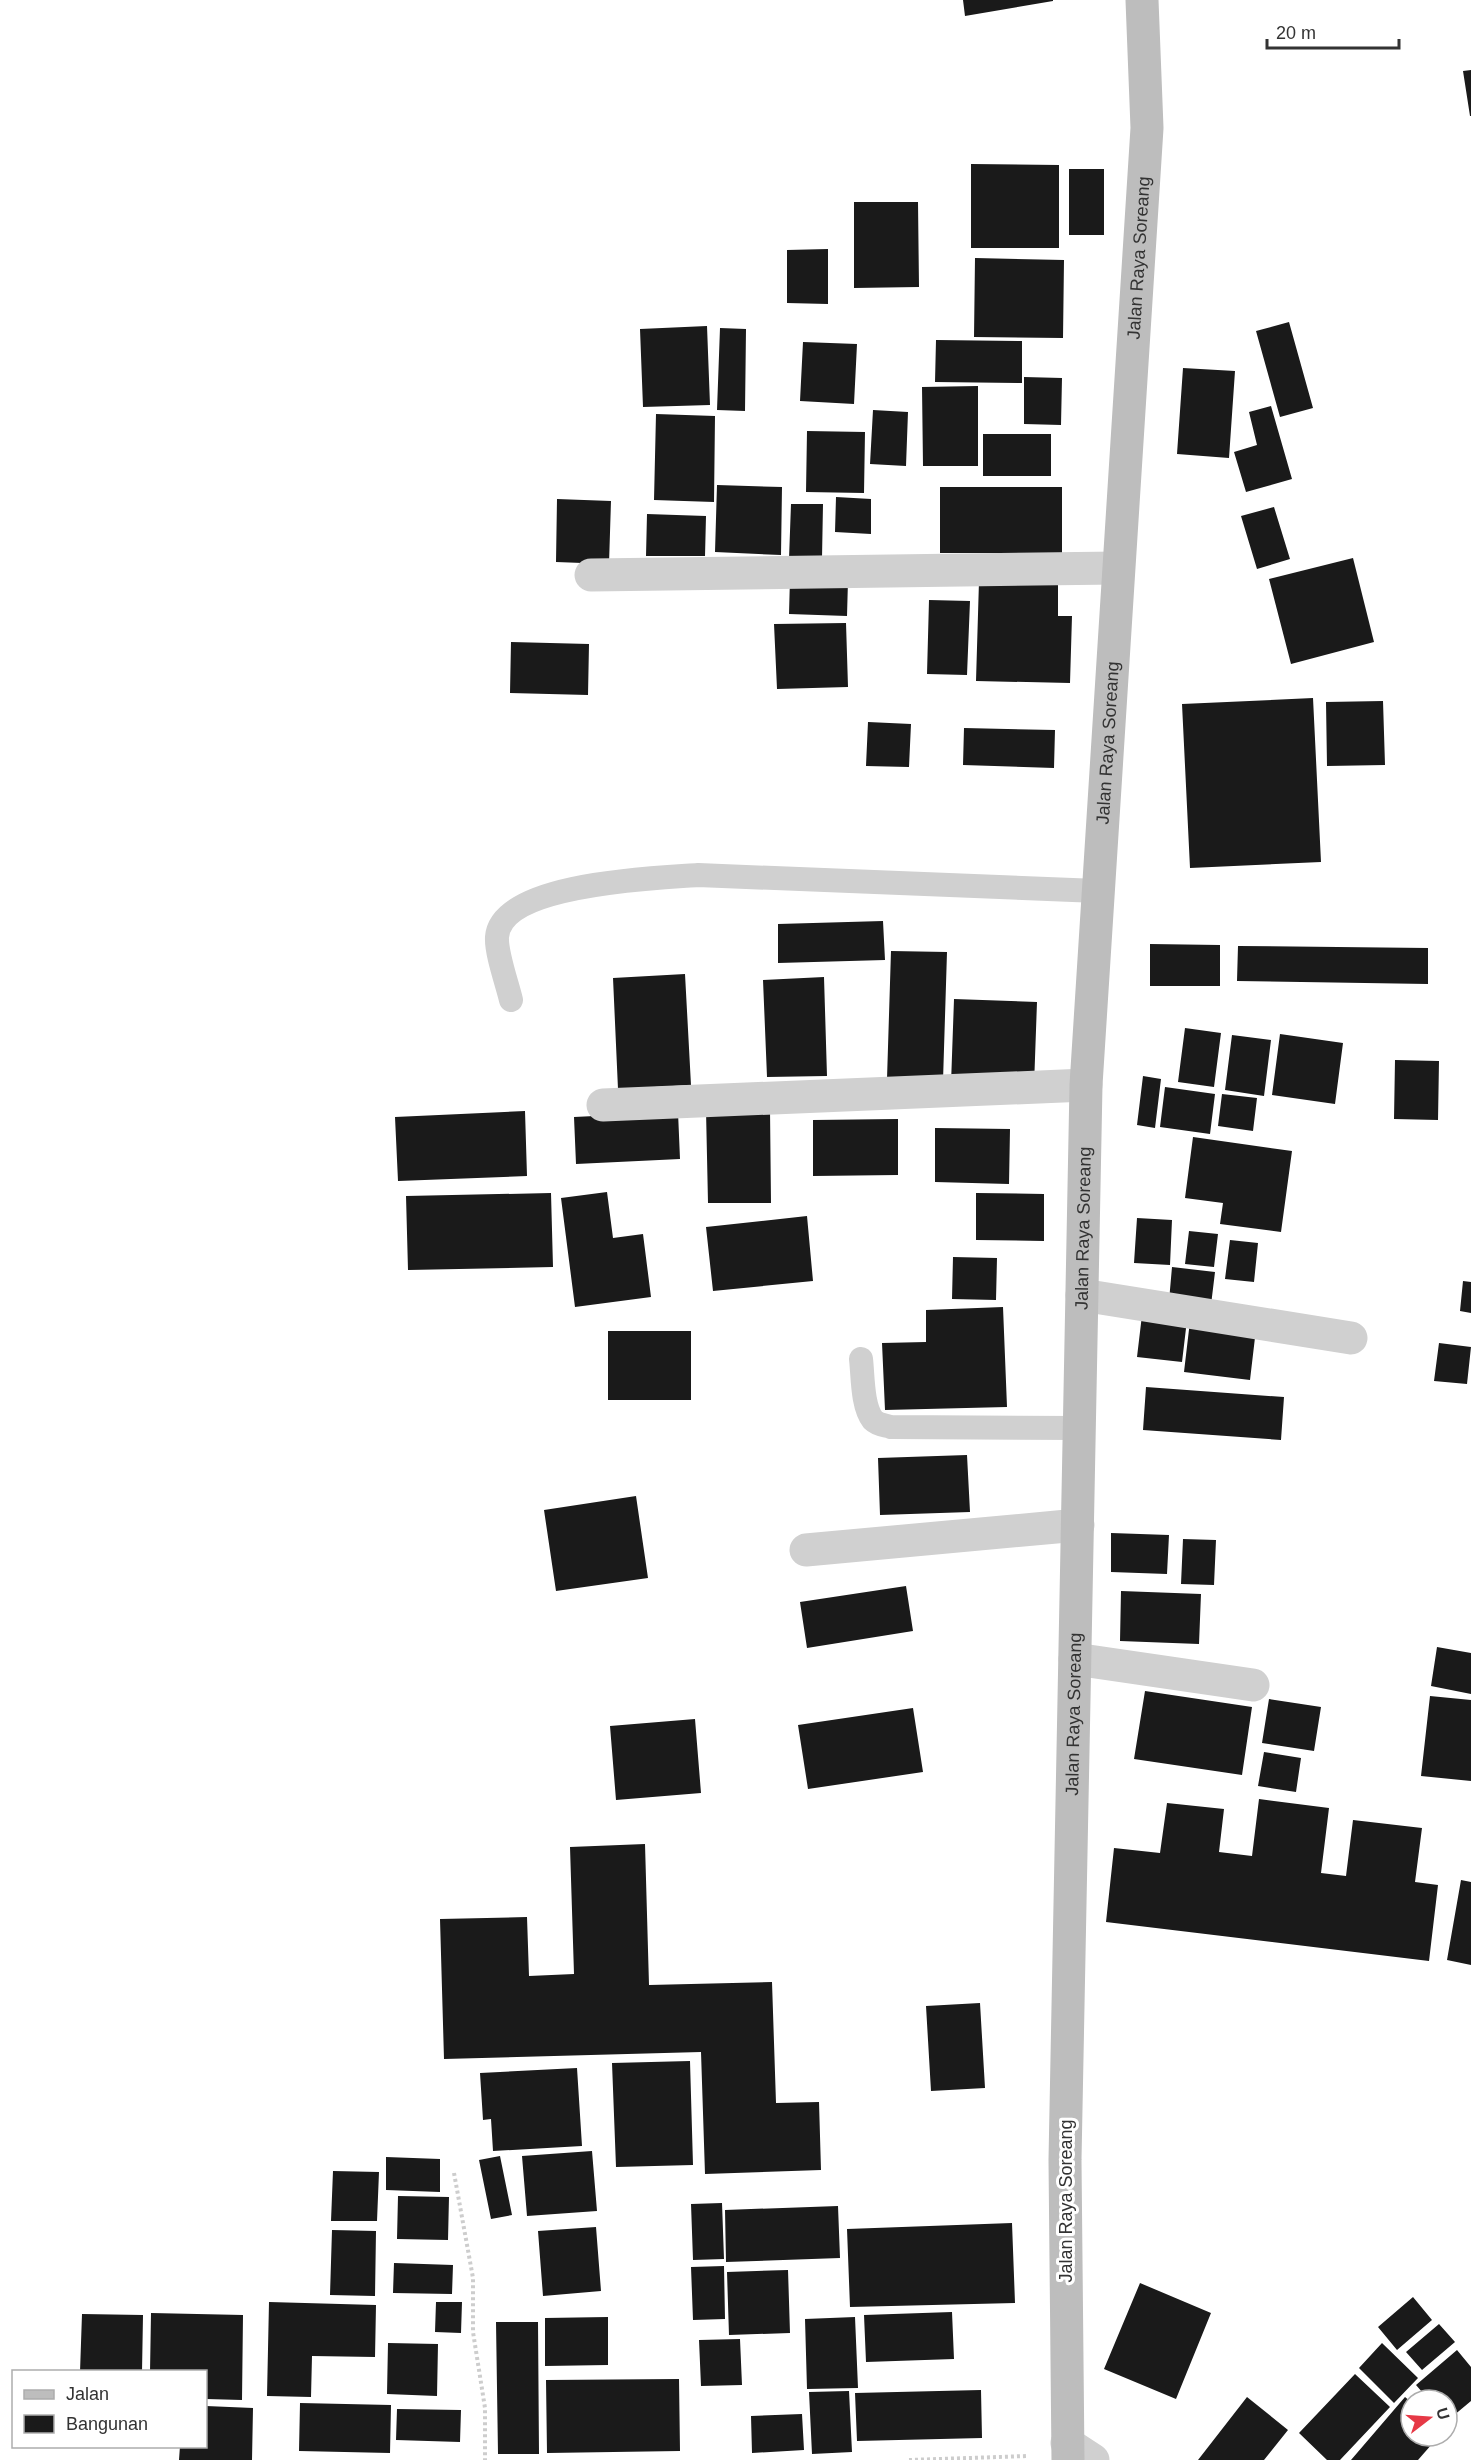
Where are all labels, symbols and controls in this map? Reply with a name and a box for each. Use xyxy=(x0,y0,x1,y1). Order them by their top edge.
scale bar xyxy=(1267,12,1399,50)
text: 20 m xyxy=(1276,23,1316,43)
street label: Jalan Raya Soreang xyxy=(1124,176,1154,340)
street label: Jalan Raya Soreang xyxy=(1093,661,1123,825)
street label: Jalan Raya Soreang xyxy=(1072,1146,1095,1310)
street label: Jalan Raya Soreang xyxy=(1062,1632,1085,1796)
street label: Jalan Raya Soreang xyxy=(1056,2119,1076,2283)
legend xyxy=(12,2370,207,2448)
text: Jalan xyxy=(66,2384,109,2404)
north arrow xyxy=(1399,2388,1459,2448)
text: U xyxy=(1433,2406,1453,2422)
text: Bangunan xyxy=(66,2414,148,2434)

